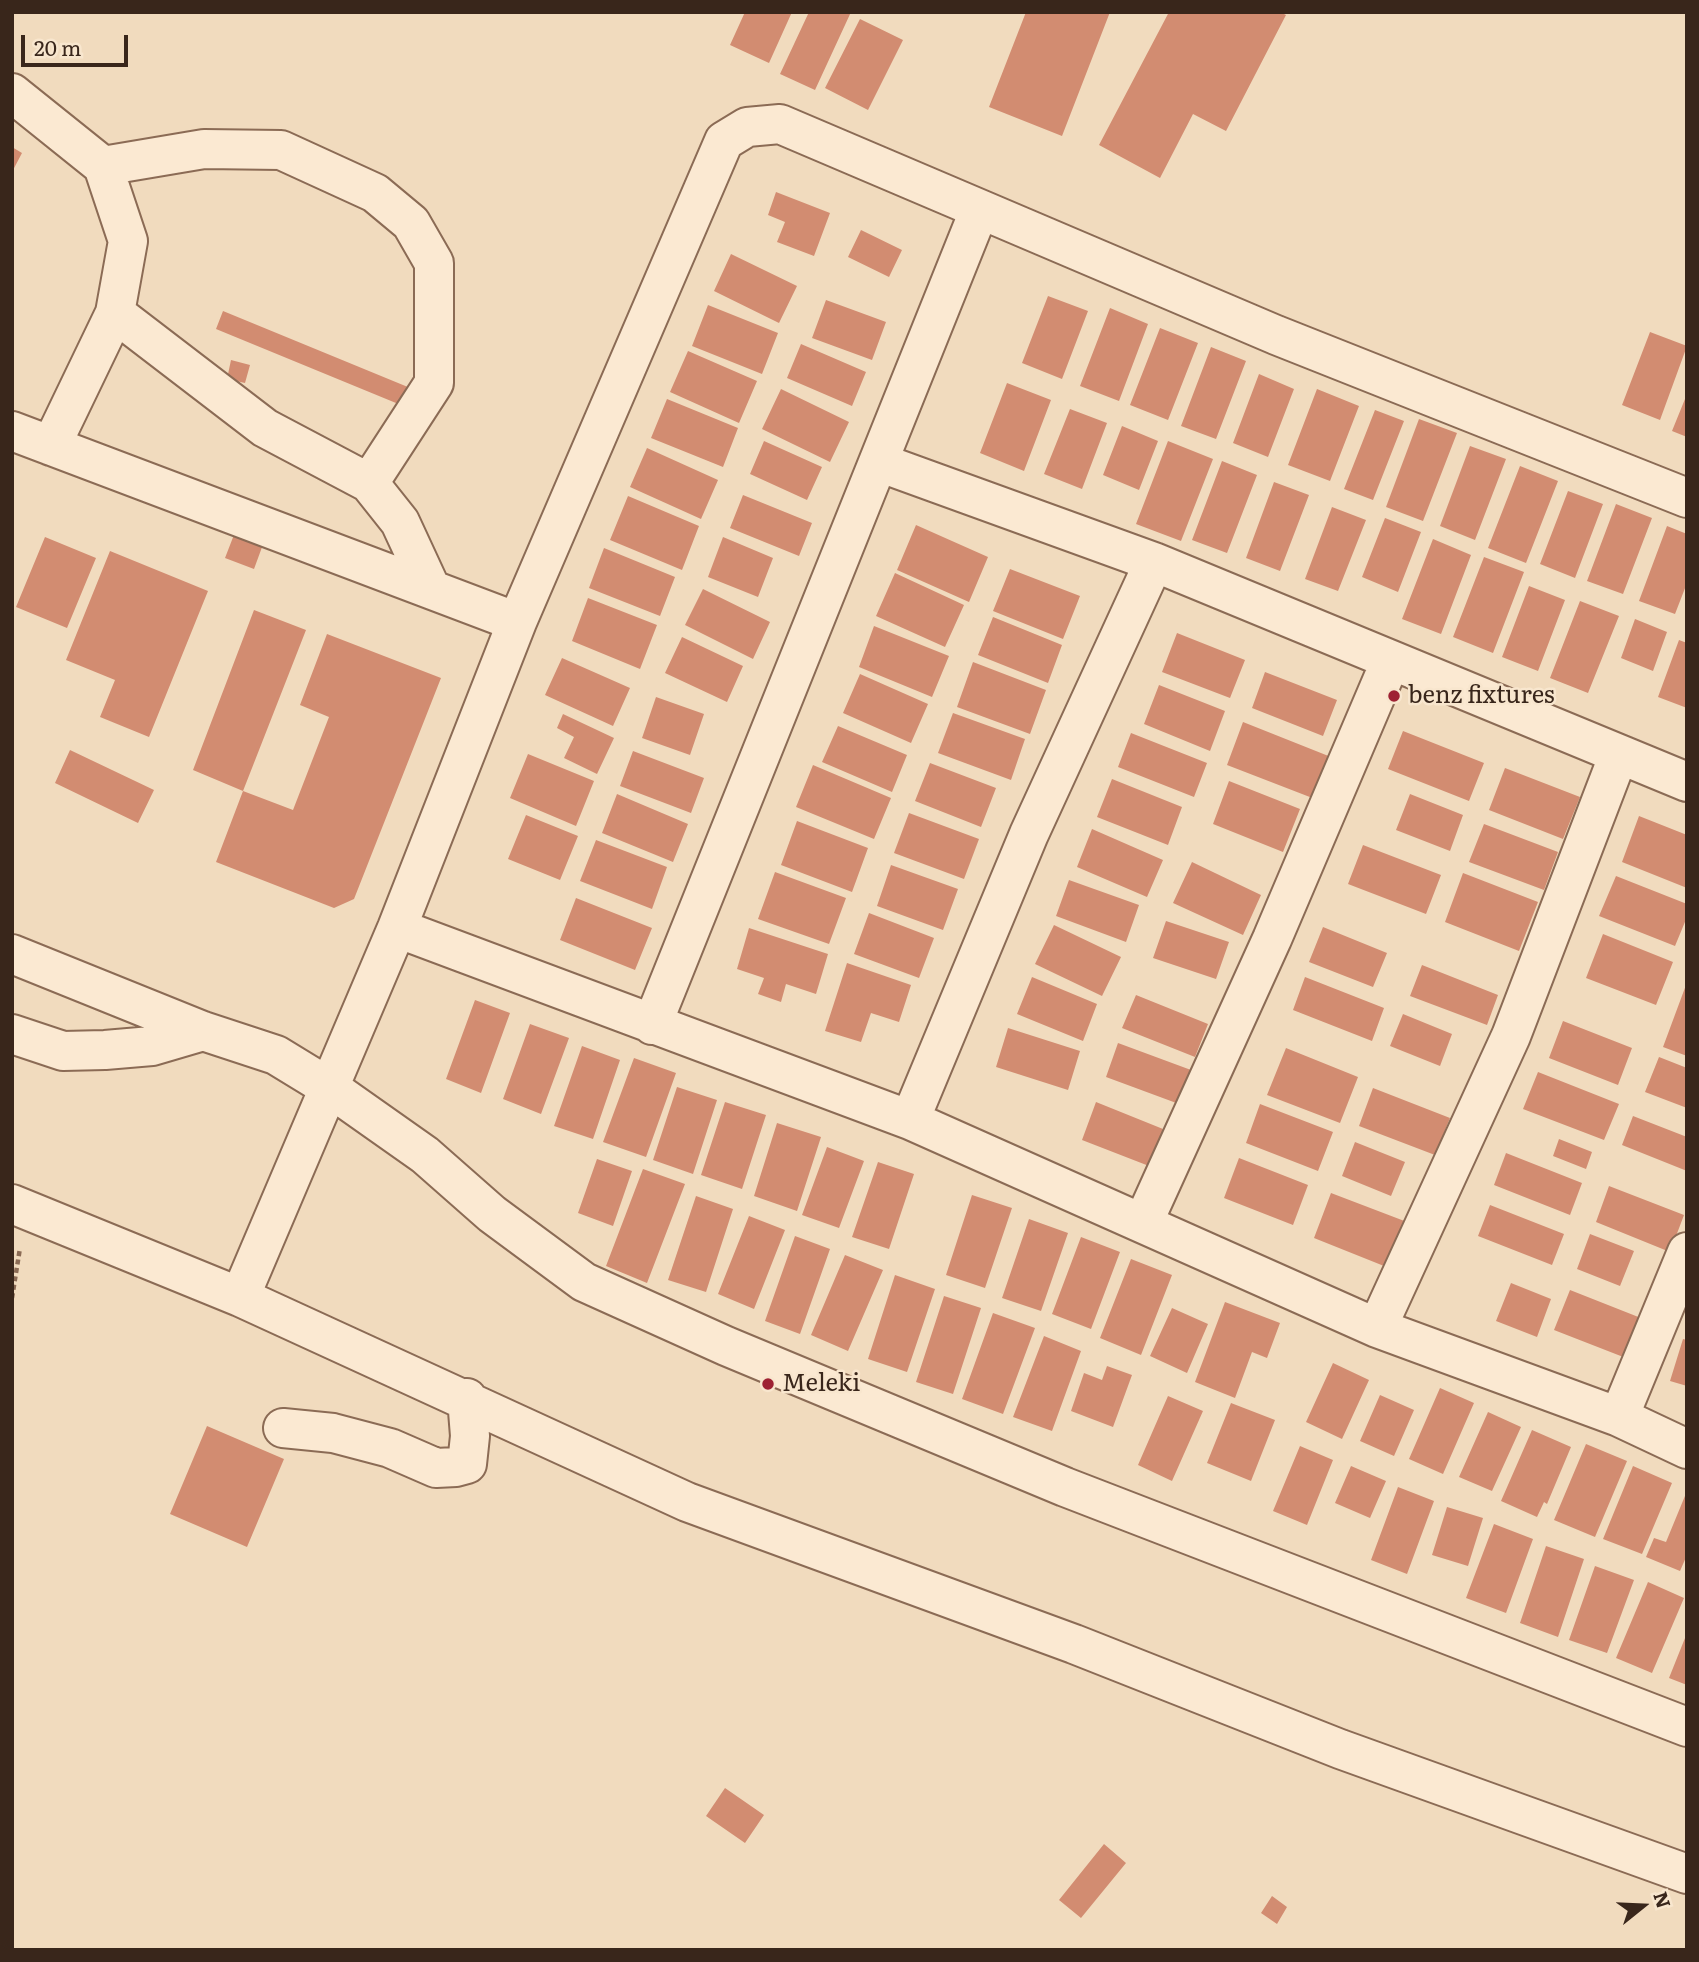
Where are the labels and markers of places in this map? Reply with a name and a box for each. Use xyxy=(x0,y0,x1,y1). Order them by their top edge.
place label: benz fixtures xyxy=(1408,682,1555,710)
marker: benz fixtures xyxy=(1386,688,1402,704)
place label: Meleki xyxy=(782,1370,860,1398)
marker: Meleki xyxy=(760,1376,776,1392)

